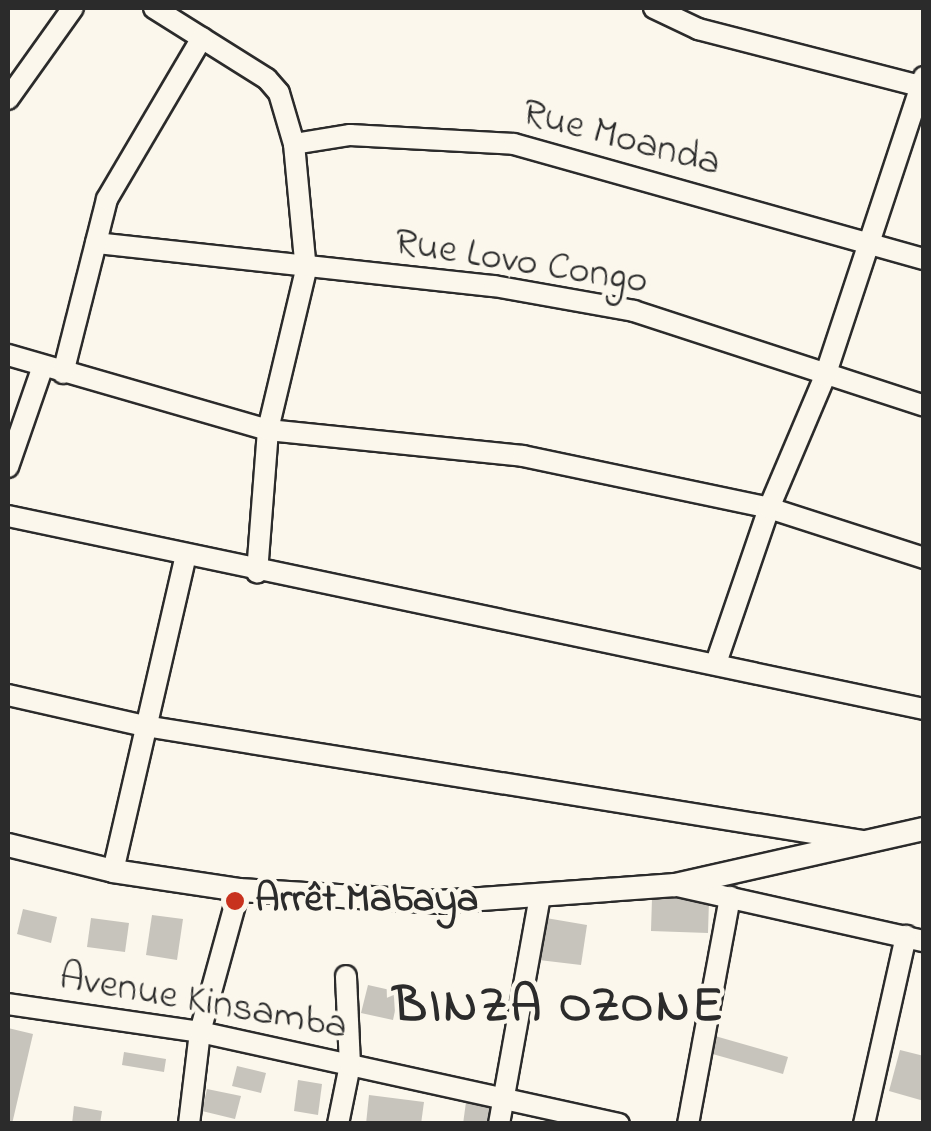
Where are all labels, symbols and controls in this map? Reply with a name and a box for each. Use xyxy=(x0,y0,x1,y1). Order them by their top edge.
street label: Rue Moanda xyxy=(517,90,725,188)
street label: Rue Lovo Congo xyxy=(391,219,651,307)
place label: Arrêt Mabaya xyxy=(255,877,478,925)
marker: Arrêt Mabaya xyxy=(224,890,246,912)
street label: Avenue Kinsamba xyxy=(55,954,351,1052)
district label: BINZA OZONE xyxy=(393,978,725,1038)

